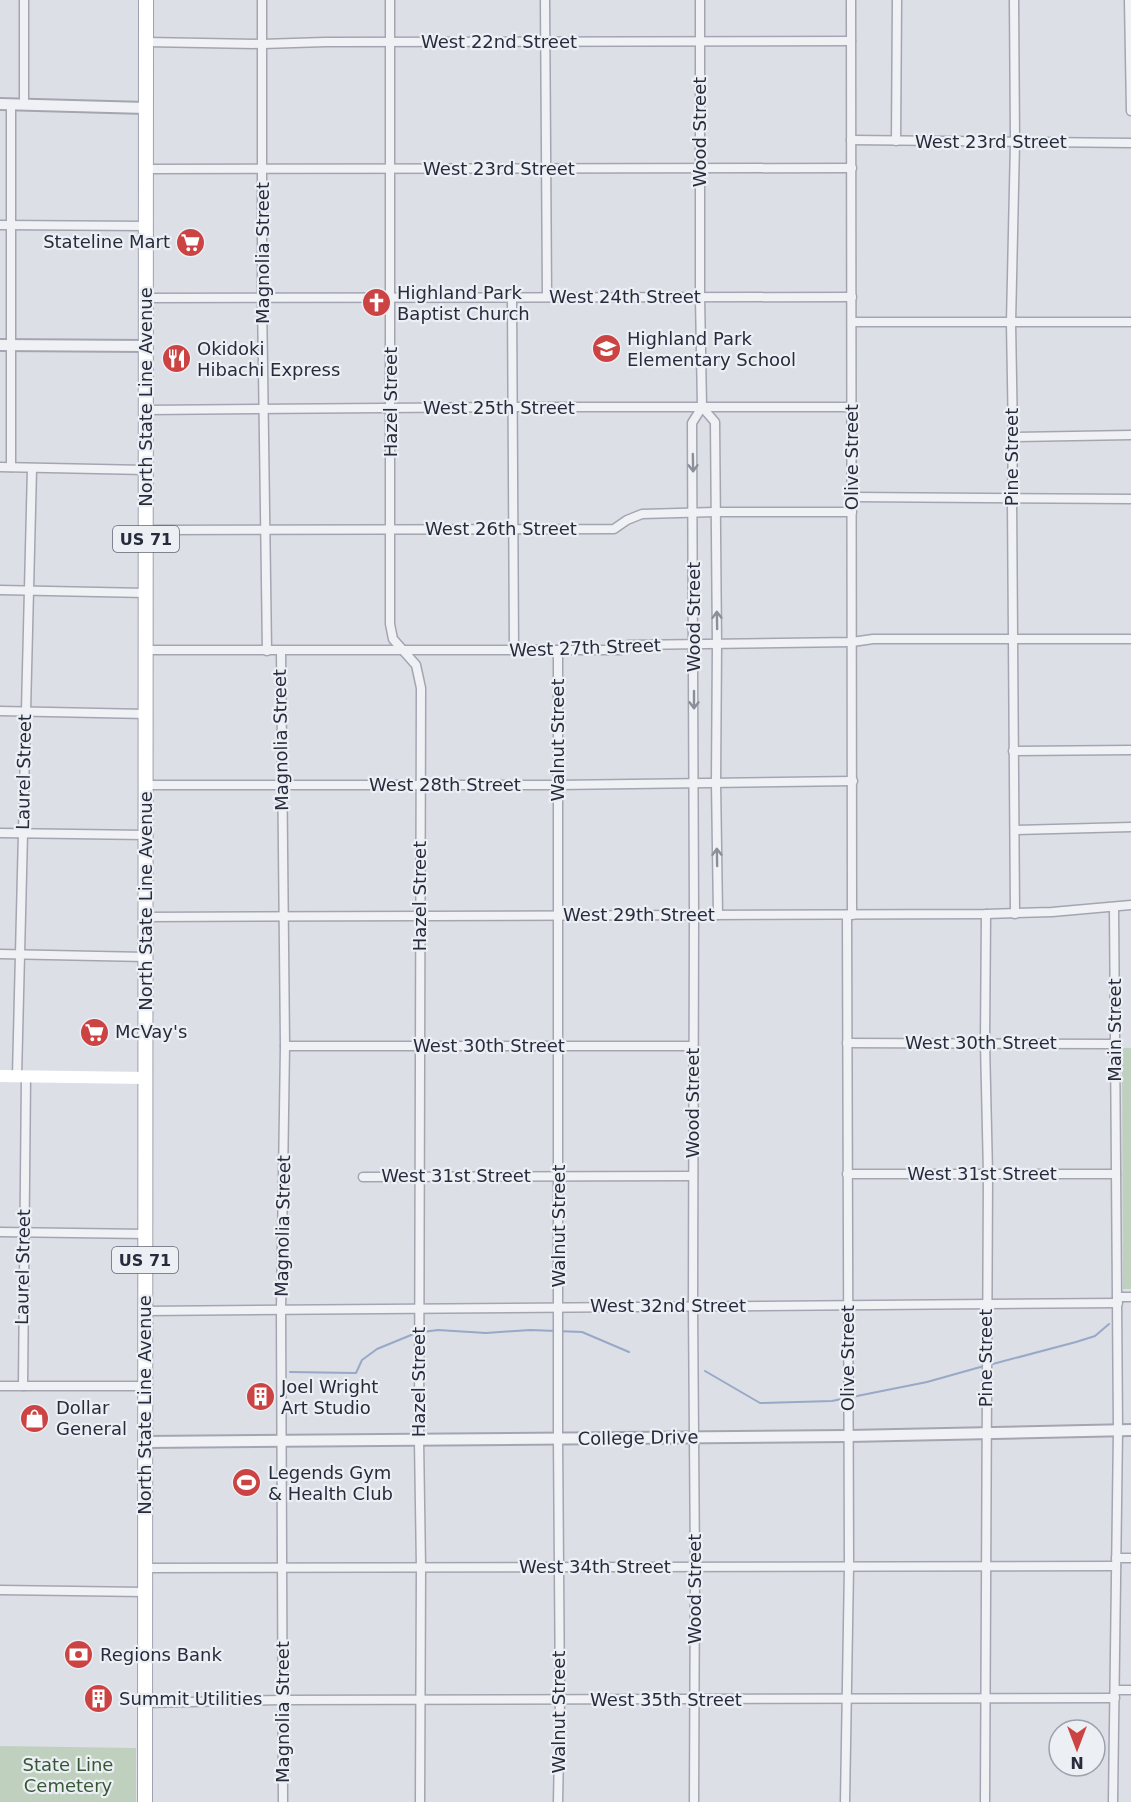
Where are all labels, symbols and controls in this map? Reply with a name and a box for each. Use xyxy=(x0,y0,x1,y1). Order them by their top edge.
street label: West 22nd Street xyxy=(421,31,577,52)
street label: Wood Street xyxy=(689,77,710,187)
street label: West 23rd Street xyxy=(915,131,1067,152)
street label: West 23rd Street xyxy=(423,158,575,179)
street label: Magnolia Street xyxy=(252,182,273,324)
supermarket icon: Stateline Mart xyxy=(175,226,207,258)
place label: Stateline Mart xyxy=(43,231,170,252)
place label: Highland Park Baptist Church xyxy=(397,282,530,324)
street label: West 24th Street xyxy=(549,286,701,307)
street label: North State Line Avenue xyxy=(135,287,156,507)
church icon: Highland Park Baptist Church xyxy=(360,287,392,319)
place label: Highland Park Elementary School xyxy=(627,328,796,370)
school or university icon: Highland Park Elementary School xyxy=(590,333,622,365)
place label: Okidoki Hibachi Express xyxy=(197,338,340,380)
restaurant icon: Okidoki Hibachi Express xyxy=(160,343,192,375)
street label: Hazel Street xyxy=(380,347,401,457)
street label: West 25th Street xyxy=(423,397,575,418)
street label: Olive Street xyxy=(841,404,862,510)
street label: Pine Street xyxy=(1001,408,1022,506)
one-way arrow xyxy=(687,452,699,472)
street label: West 26th Street xyxy=(425,518,577,539)
road number: US 71 xyxy=(113,526,179,552)
street label: Wood Street xyxy=(683,562,704,672)
one-way arrow xyxy=(711,610,723,630)
street label: West 27th Street xyxy=(509,634,661,661)
street label: Magnolia Street xyxy=(269,669,292,811)
street label: Walnut Street xyxy=(547,679,568,801)
one-way arrow xyxy=(688,689,700,709)
street label: Laurel Street xyxy=(12,714,35,830)
street label: West 28th Street xyxy=(369,774,521,795)
street label: North State Line Avenue xyxy=(135,791,156,1011)
street label: Hazel Street xyxy=(409,841,430,951)
one-way arrow xyxy=(711,847,723,867)
street label: West 29th Street xyxy=(563,904,715,925)
street label: Main Street xyxy=(1104,978,1125,1082)
supermarket icon: McVay's xyxy=(78,1016,110,1048)
place label: McVay's xyxy=(115,1021,187,1042)
street label: West 30th Street xyxy=(905,1032,1057,1053)
street label: West 30th Street xyxy=(413,1035,565,1056)
street label: Wood Street xyxy=(682,1048,703,1158)
street label: Magnolia Street xyxy=(271,1155,294,1297)
street label: West 31st Street xyxy=(907,1163,1057,1184)
street label: West 31st Street xyxy=(381,1165,531,1186)
street label: Walnut Street xyxy=(548,1165,569,1287)
street label: Laurel Street xyxy=(11,1209,34,1325)
road number: US 71 xyxy=(112,1247,178,1273)
street label: North State Line Avenue xyxy=(134,1295,155,1515)
street label: West 32nd Street xyxy=(590,1295,746,1316)
street label: Olive Street xyxy=(837,1305,858,1411)
street label: Pine Street xyxy=(975,1309,996,1407)
street label: Hazel Street xyxy=(408,1327,429,1437)
place label: Joel Wright Art Studio xyxy=(280,1376,378,1418)
building icon: Joel Wright Art Studio xyxy=(244,1381,276,1413)
place label: Dollar General xyxy=(56,1397,127,1439)
shop icon: Dollar General xyxy=(19,1402,51,1434)
street label: College Drive xyxy=(577,1426,699,1449)
place label: Legends Gym & Health Club xyxy=(268,1462,393,1504)
sports icon: Legends Gym & Health Club xyxy=(231,1467,263,1499)
street label: Wood Street xyxy=(684,1534,705,1644)
street label: West 34th Street xyxy=(519,1556,671,1577)
bank icon: Regions Bank xyxy=(63,1639,95,1671)
street label: Magnolia Street xyxy=(272,1641,293,1783)
place label: Regions Bank xyxy=(100,1644,223,1665)
street label: Walnut Street xyxy=(548,1651,569,1773)
building icon: Summit Utilities xyxy=(82,1683,114,1715)
place label: Summit Utilities xyxy=(119,1688,262,1709)
street label: West 35th Street xyxy=(590,1689,742,1710)
north arrow xyxy=(1047,1718,1107,1778)
text: N xyxy=(1070,1753,1084,1772)
park label: State Line Cemetery xyxy=(23,1754,113,1796)

